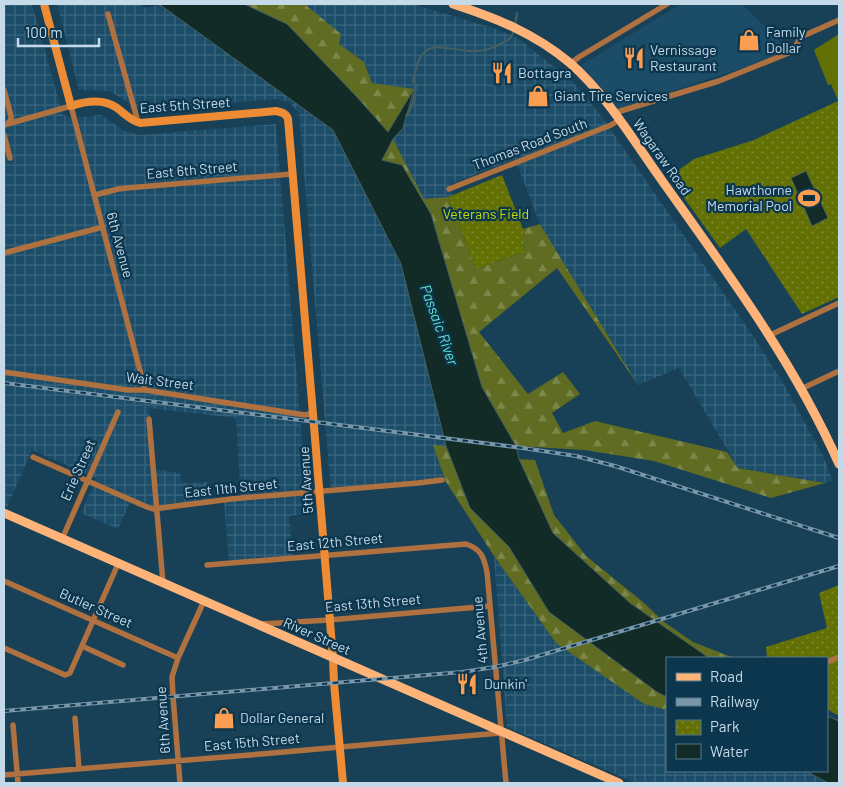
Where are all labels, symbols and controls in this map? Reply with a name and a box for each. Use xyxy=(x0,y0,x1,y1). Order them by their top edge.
scale bar xyxy=(18,15,99,47)
text: 100 m xyxy=(25,23,63,41)
place label: Family Dollar xyxy=(766,23,806,56)
shop icon: Family Dollar xyxy=(736,27,762,53)
place label: Vernissage Restaurant xyxy=(650,41,717,74)
restaurant icon: Vernissage Restaurant xyxy=(621,45,647,71)
restaurant icon: Bottagra xyxy=(489,60,515,86)
place label: Bottagra xyxy=(518,64,571,81)
shop icon: Giant Tire Services xyxy=(525,83,551,109)
place label: Giant Tire Services xyxy=(554,87,668,104)
street label: East 5th Street xyxy=(139,93,231,116)
street label: Thomas Road South xyxy=(470,114,589,173)
street label: Wagaraw Road xyxy=(630,115,695,198)
street label: East 6th Street xyxy=(146,157,238,182)
place label: Hawthorne Memorial Pool xyxy=(707,181,792,214)
sports icon: Hawthorne Memorial Pool xyxy=(796,185,822,211)
park label: Veterans Field xyxy=(443,205,529,222)
street label: 6th Avenue xyxy=(104,210,137,280)
water label: Passaic River xyxy=(417,282,463,368)
street label: Wait Street xyxy=(125,368,195,393)
street label: Erie Street xyxy=(56,436,99,503)
street label: 5th Avenue xyxy=(295,446,316,514)
street label: East 11th Street xyxy=(183,474,278,501)
street label: East 12th Street xyxy=(286,529,384,554)
street label: Butler Street xyxy=(57,584,135,631)
street label: East 13th Street xyxy=(324,590,422,615)
street label: 4th Avenue xyxy=(468,596,491,664)
street label: River Street xyxy=(281,613,354,658)
legend xyxy=(666,657,828,772)
text: Road xyxy=(710,667,743,685)
restaurant icon: Dunkin' xyxy=(454,671,480,697)
place label: Dunkin' xyxy=(484,675,527,692)
street label: 6th Avenue xyxy=(152,686,173,754)
text: Railway xyxy=(710,692,759,710)
shop icon: Dollar General xyxy=(211,705,237,731)
place label: Dollar General xyxy=(240,709,324,726)
text: Park xyxy=(710,717,740,735)
street label: East 15th Street xyxy=(203,729,301,754)
text: Water xyxy=(710,742,749,760)

